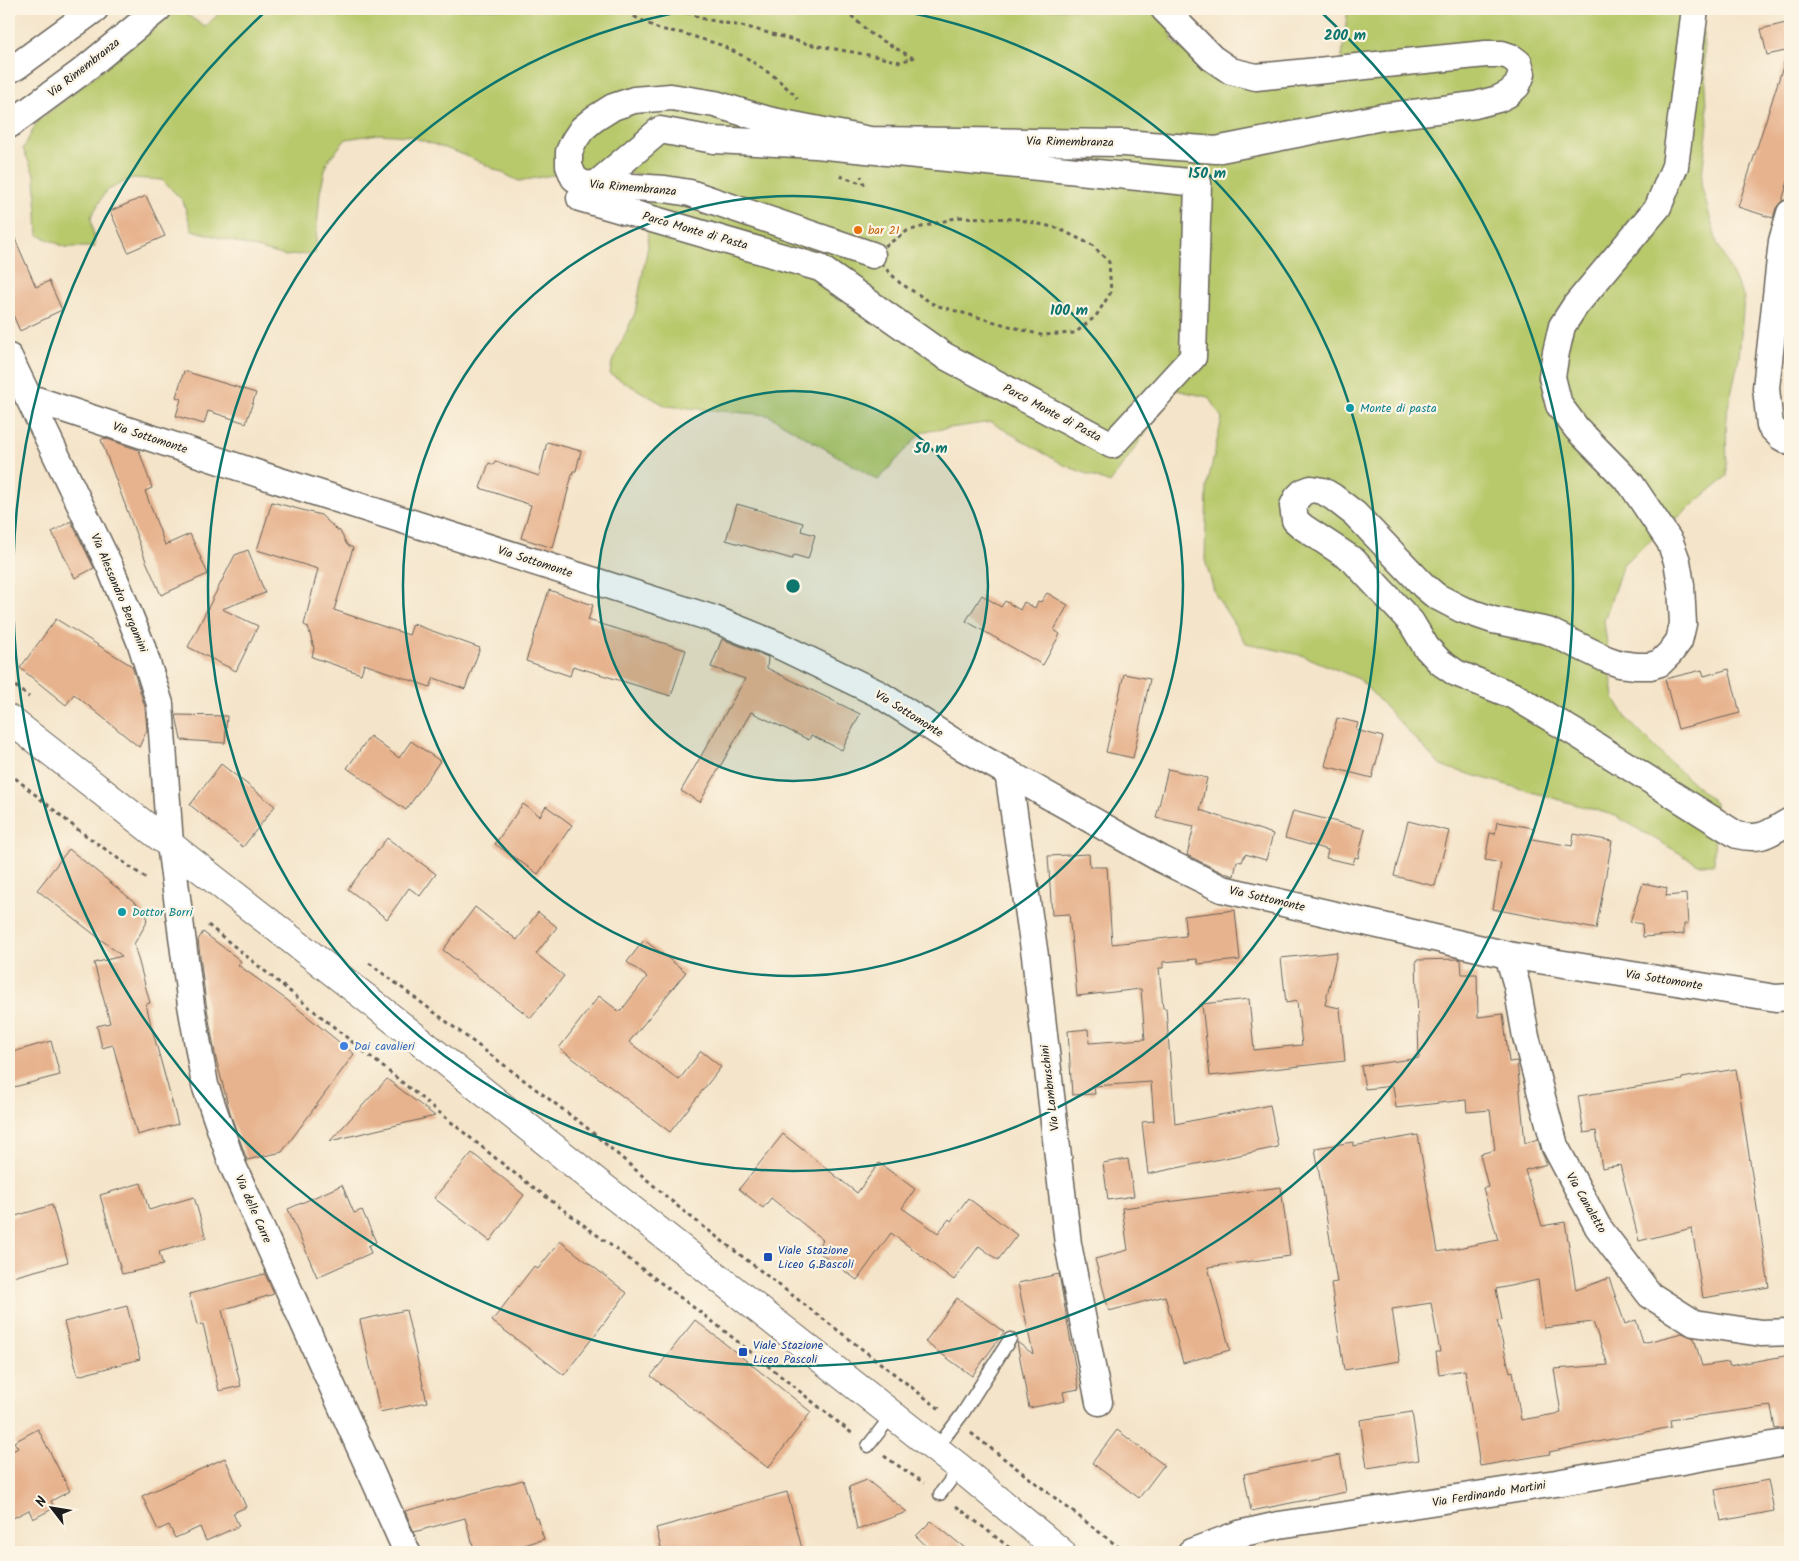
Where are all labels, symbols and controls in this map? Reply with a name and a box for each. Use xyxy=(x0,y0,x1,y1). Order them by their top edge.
text: 200 m xyxy=(1324,24,1366,48)
street label: Via Rimembranza xyxy=(44,33,125,102)
street label: Via Rimembranza xyxy=(1026,132,1114,152)
text: 150 m xyxy=(1188,162,1226,186)
street label: Via Rimembranza xyxy=(589,175,678,201)
street label: Parco Monte di Pasta xyxy=(640,207,750,255)
place label: bar 21 xyxy=(868,221,900,240)
marker: bar 21 xyxy=(852,224,864,236)
text: 100 m xyxy=(1050,299,1088,323)
street label: Parco Monte di Pasta xyxy=(999,379,1105,447)
place label: Monte di pasta xyxy=(1360,399,1437,418)
marker: Monte di pasta xyxy=(1344,402,1356,414)
street label: Via Sottomonte xyxy=(110,417,190,459)
text: 50 m xyxy=(913,437,948,461)
street label: Via Alessandro Bergamini xyxy=(85,530,153,657)
street label: Via Sottomonte xyxy=(495,541,575,583)
centre of rings xyxy=(784,577,802,595)
street label: Via Sottomonte xyxy=(871,685,947,743)
street label: Via Sottomonte xyxy=(1227,881,1308,917)
place label: Dottor Borri xyxy=(132,903,194,922)
marker: Dottor Borri xyxy=(116,906,128,918)
street label: Via Sottomonte xyxy=(1624,965,1704,996)
place label: Dai cavalieri xyxy=(354,1037,416,1056)
marker: Dai cavalieri xyxy=(338,1040,350,1052)
street label: Via Lambruschini xyxy=(1035,1043,1065,1132)
street label: Via Canaletto xyxy=(1561,1169,1611,1237)
street label: Via delle Carre xyxy=(229,1172,277,1247)
place label: Viale Stazione Liceo G.Bascoli xyxy=(778,1241,855,1274)
marker: Viale Stazione Liceo G.Bascoli xyxy=(762,1251,774,1263)
place label: Viale Stazione Liceo Pascoli xyxy=(753,1336,824,1369)
marker: Viale Stazione Liceo Pascoli xyxy=(737,1346,749,1358)
street label: Via Ferdinando Martini xyxy=(1431,1475,1548,1512)
north arrow xyxy=(28,1484,78,1534)
text: N xyxy=(30,1492,54,1511)

